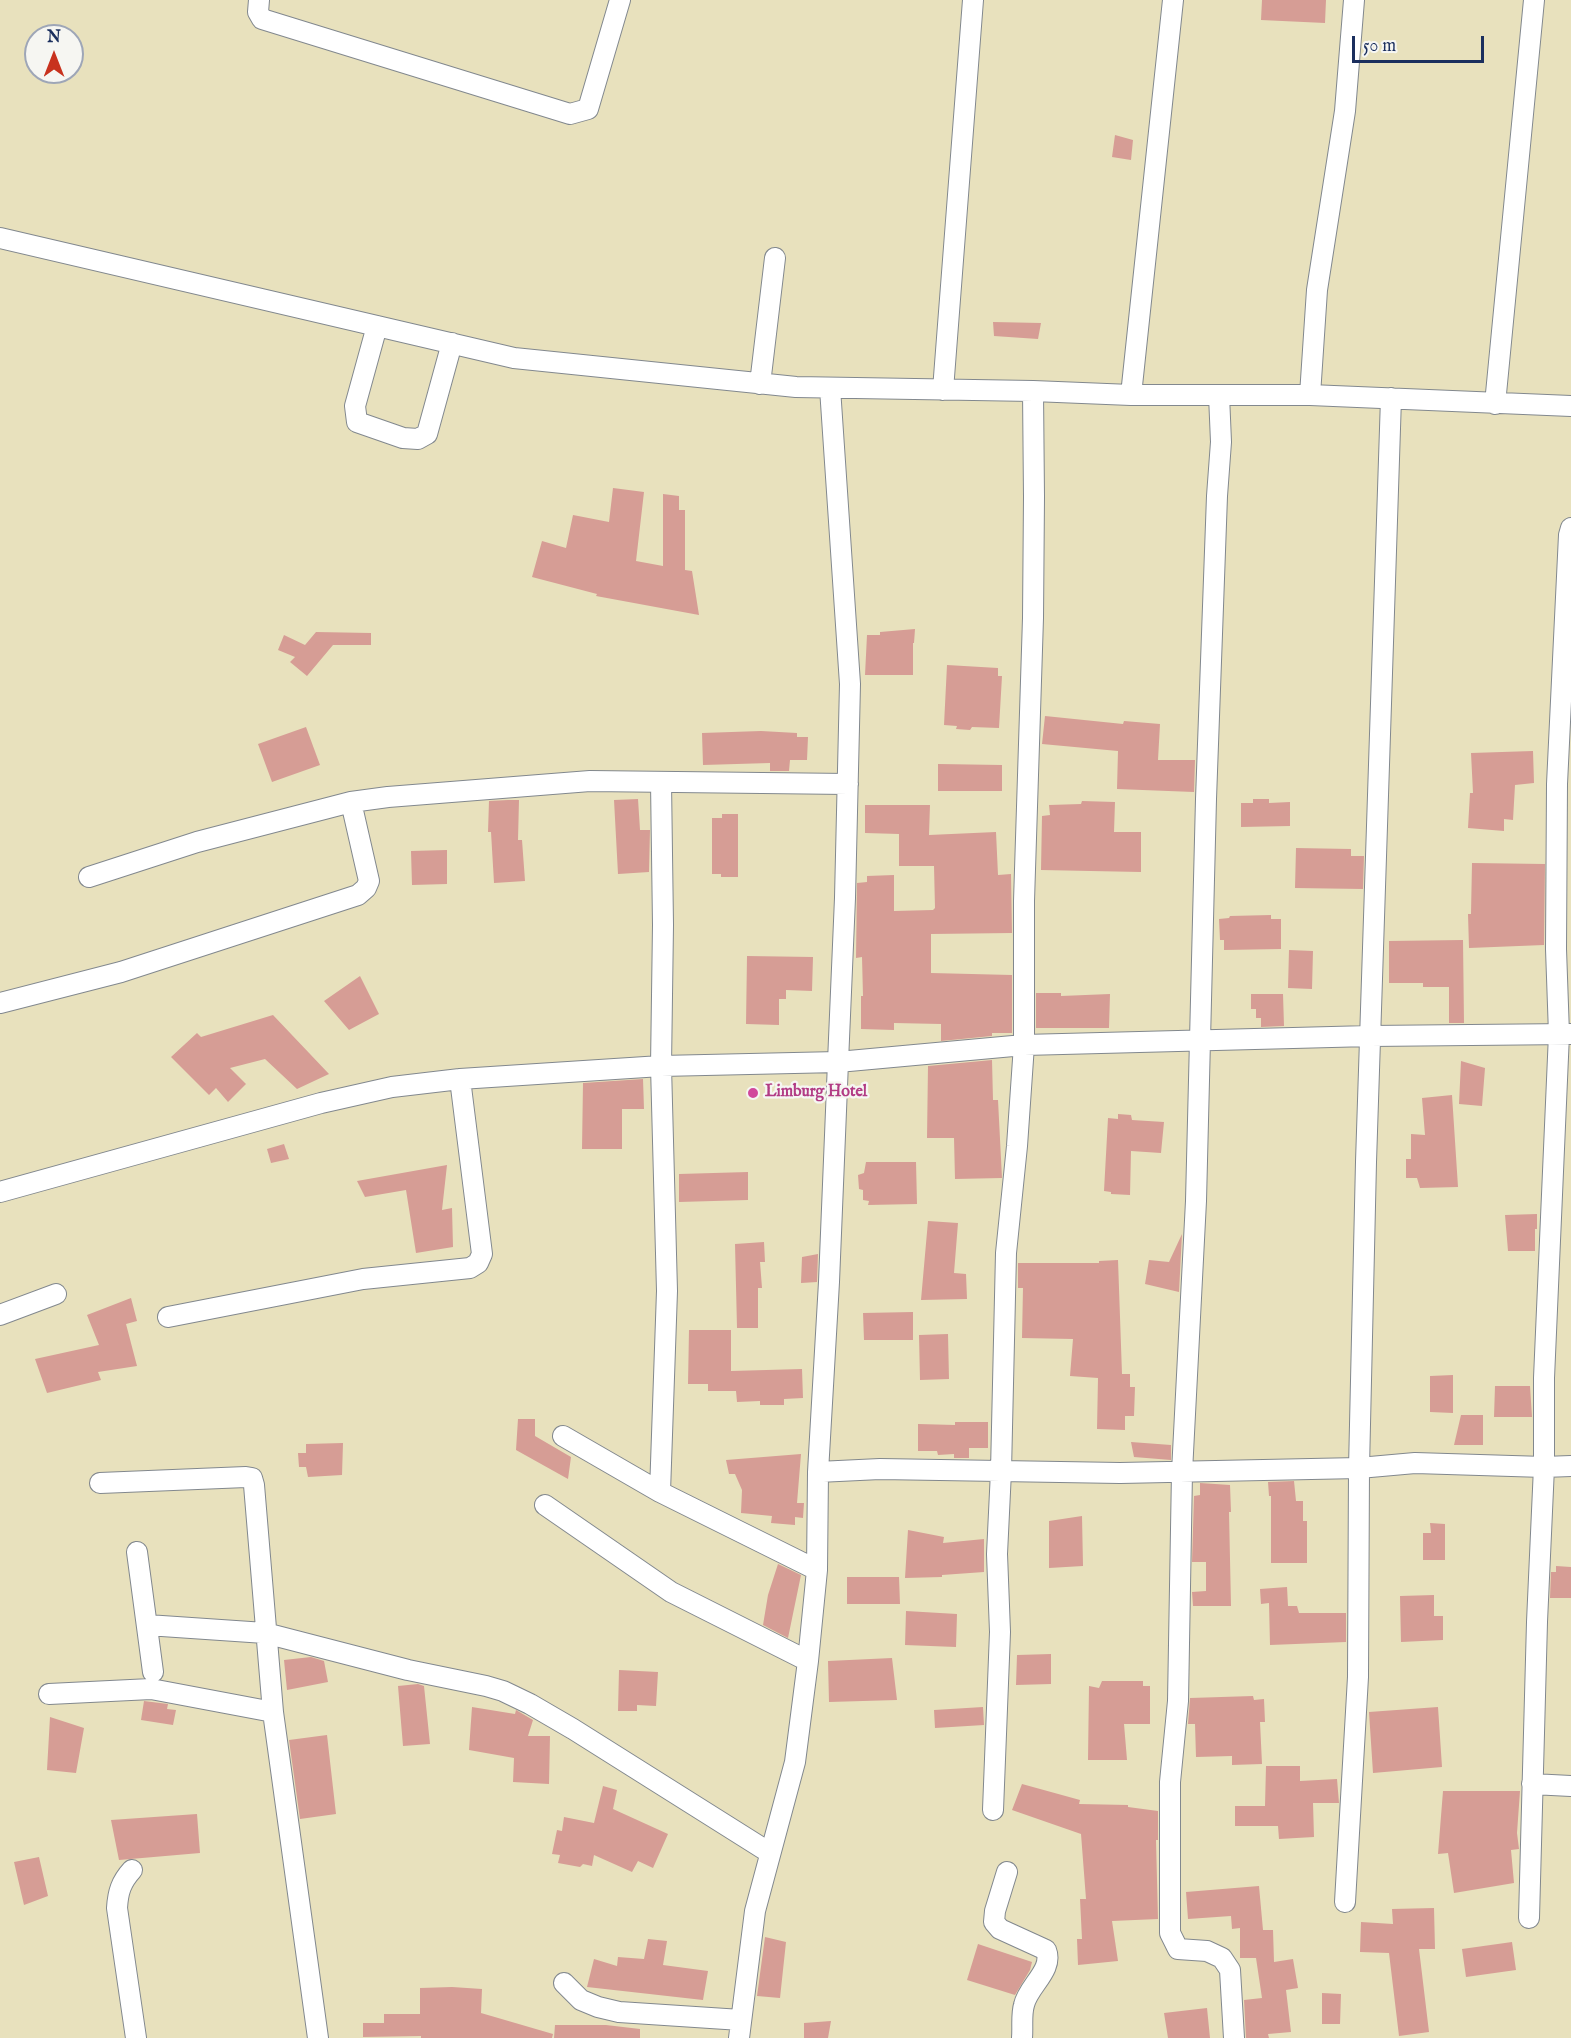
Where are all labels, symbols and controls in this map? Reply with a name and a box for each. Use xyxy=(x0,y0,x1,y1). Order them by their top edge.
north arrow xyxy=(24,24,84,84)
scale bar xyxy=(1355,24,1487,62)
text: N xyxy=(47,28,61,48)
text: 50 m xyxy=(1363,35,1396,58)
place label: Limburg Hotel xyxy=(765,1083,867,1103)
marker: Limburg Hotel xyxy=(746,1086,760,1100)

